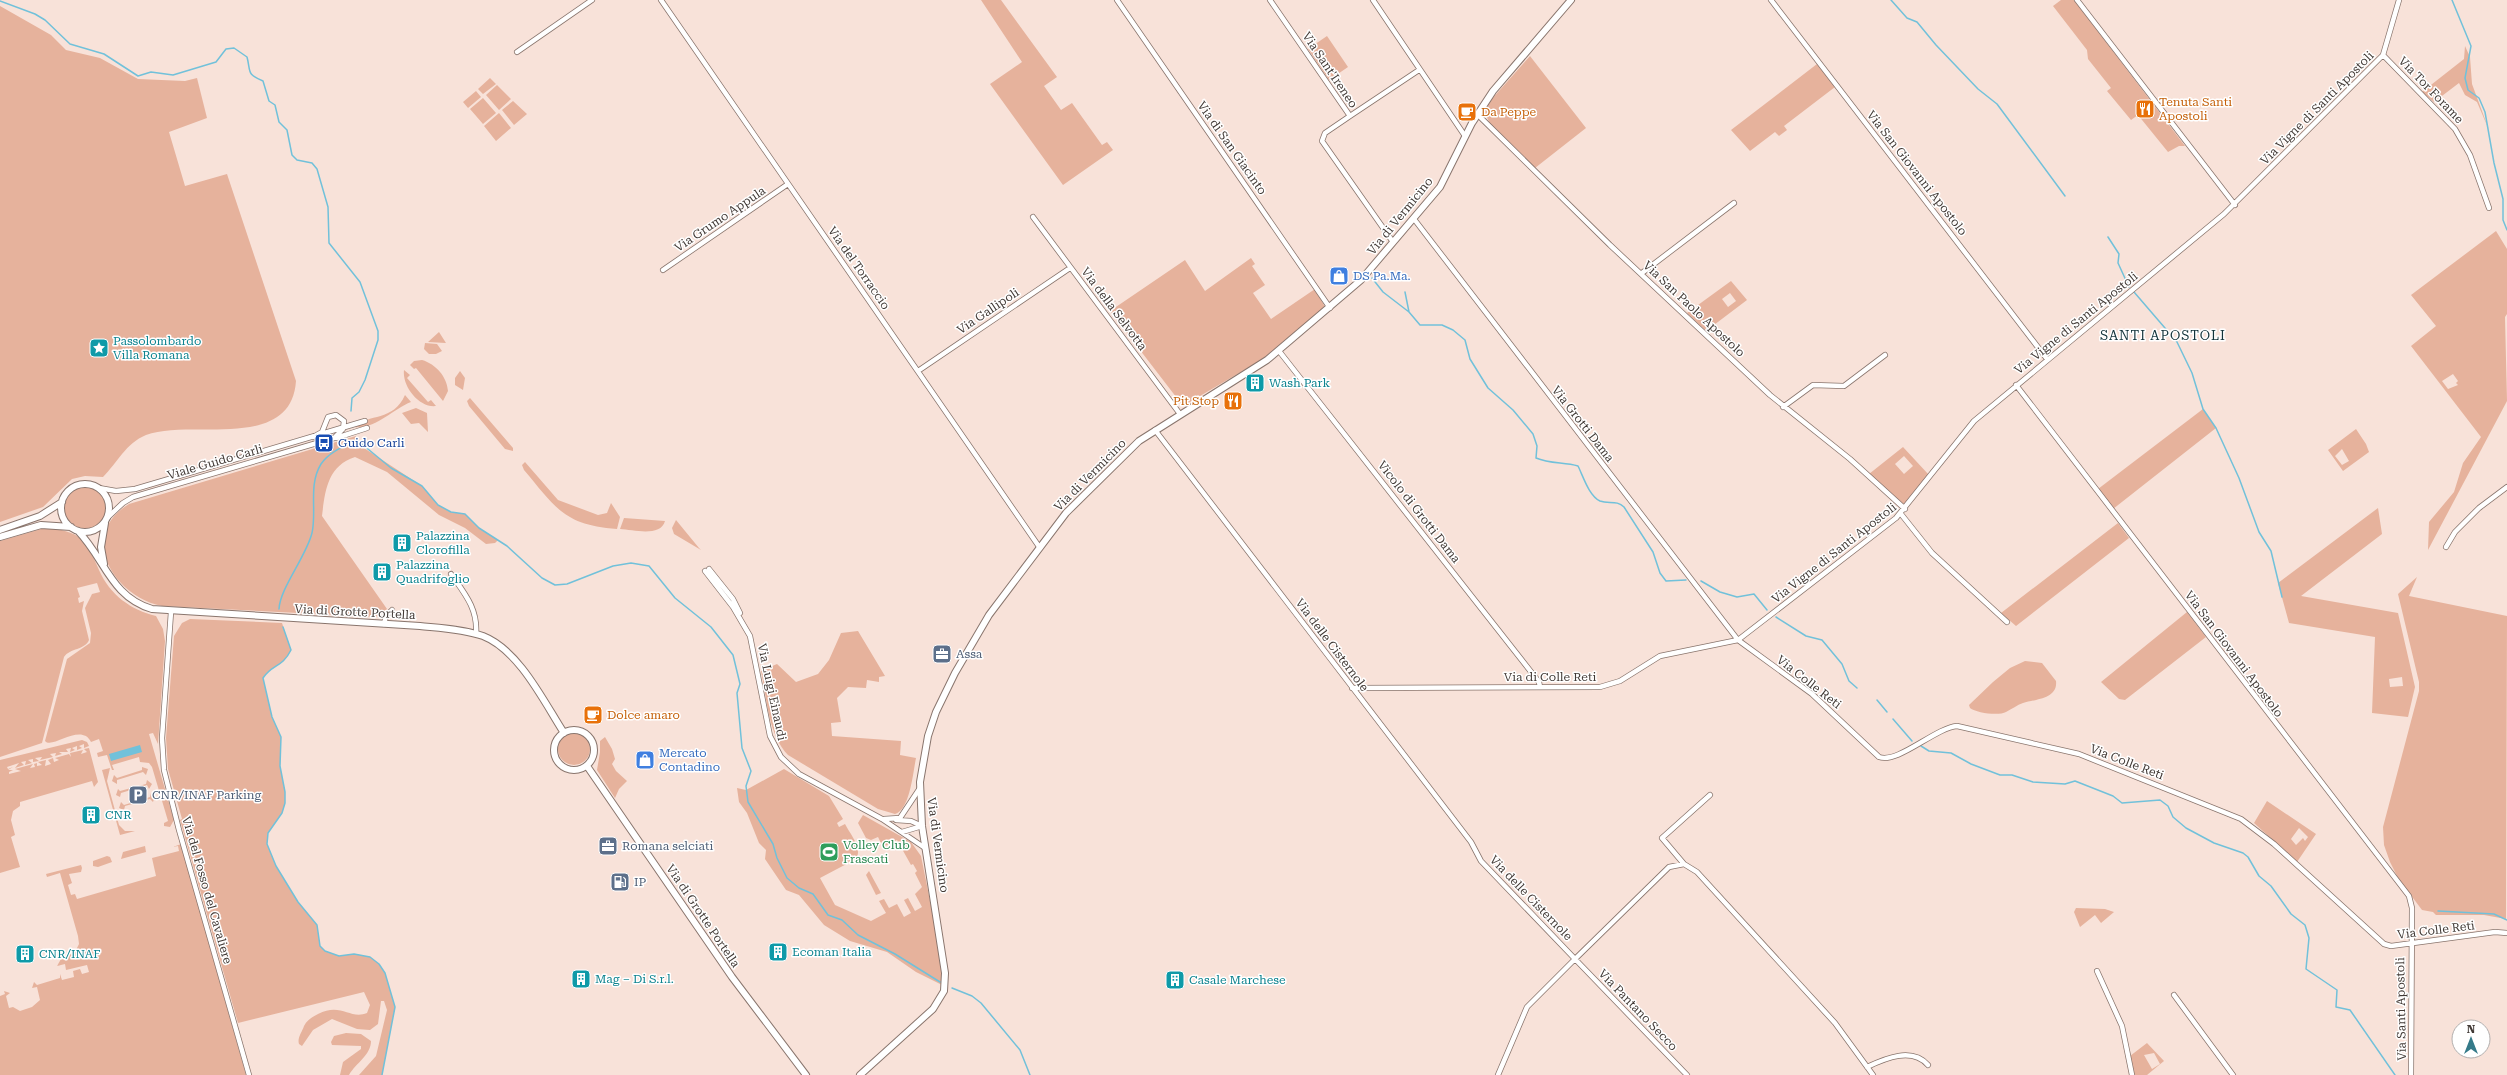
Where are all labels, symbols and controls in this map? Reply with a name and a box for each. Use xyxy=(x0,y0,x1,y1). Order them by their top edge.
street label: Via Sant'Ireneo xyxy=(1299,29,1361,111)
street label: Via Vigne di Santi Apostoli xyxy=(2257,48,2377,168)
street label: Via Tor Forame xyxy=(2396,54,2467,127)
place label: Tenuta Santi Apostoli xyxy=(2159,95,2232,123)
restaurant icon: Tenuta Santi Apostoli xyxy=(2134,98,2156,120)
street label: Via di San Giacinto xyxy=(1195,99,1269,197)
cafe icon: Da Peppe xyxy=(1456,101,1478,123)
place label: Da Peppe xyxy=(1481,105,1537,119)
street label: Via San Giovanni Apostolo xyxy=(1864,108,1970,238)
street label: Via di Vermicino xyxy=(1364,174,1436,258)
street label: Via Grumo Appula xyxy=(672,183,769,255)
street label: Via del Torraccio xyxy=(825,224,893,312)
street label: Via San Paolo Apostolo xyxy=(1640,258,1748,360)
street label: Via della Selvotta xyxy=(1078,265,1150,354)
shop icon: DS Pa.Ma. xyxy=(1328,265,1350,287)
place label: DS Pa.Ma. xyxy=(1353,269,1411,283)
street label: Via Vigne di Santi Apostoli xyxy=(2012,269,2141,377)
street label: Via Gallipoli xyxy=(954,285,1022,337)
district label: SANTI APOSTOLI xyxy=(2100,328,2226,343)
place label: Passolombardo Villa Romana xyxy=(113,334,201,362)
place icon: Passolombardo Villa Romana xyxy=(88,337,110,359)
building icon: Wash Park xyxy=(1244,372,1266,394)
place label: Wash Park xyxy=(1269,376,1330,390)
street label: Via Grotti Dama xyxy=(1549,383,1617,465)
restaurant icon: Pit Stop xyxy=(1222,390,1244,412)
place label: Pit Stop xyxy=(1173,394,1219,408)
bus stop icon: Guido Carli xyxy=(313,432,335,454)
place label: Guido Carli xyxy=(338,436,405,450)
street label: Via di Vermicino xyxy=(1051,436,1129,514)
street label: Viale Guido Carli xyxy=(166,442,265,482)
street label: Vicolo di Grotti Dama xyxy=(1375,458,1464,566)
street label: Via Vigne di Santi Apostoli xyxy=(1769,500,1899,606)
place label: Palazzina Clorofilla xyxy=(416,529,470,557)
building icon: Palazzina Clorofilla xyxy=(391,532,413,554)
place label: Palazzina Quadrifoglio xyxy=(396,558,470,586)
building icon: Palazzina Quadrifoglio xyxy=(371,561,393,583)
street label: Via San Giovanni Apostolo xyxy=(2182,588,2286,720)
street label: Via delle Cisternole xyxy=(1293,596,1372,694)
street label: Via di Grotte Portella xyxy=(294,602,416,622)
street label: Via Luigi Einaudi xyxy=(755,642,789,742)
office icon: Assa xyxy=(931,643,953,665)
place label: Assa xyxy=(956,647,983,661)
street label: Via Colle Reti xyxy=(1774,653,1844,712)
street label: Via di Colle Reti xyxy=(1504,670,1596,684)
cafe icon: Dolce amaro xyxy=(582,704,604,726)
place label: Dolce amaro xyxy=(607,708,680,722)
street label: Via Colle Reti xyxy=(2088,742,2166,783)
place label: Mercato Contadino xyxy=(659,746,720,774)
shop icon: Mercato Contadino xyxy=(634,749,656,771)
parking icon: CNR/INAF Parking xyxy=(127,784,149,806)
place label: CNR/INAF Parking xyxy=(152,788,261,802)
street label: Via di Vermicino xyxy=(924,797,952,893)
building icon: CNR xyxy=(80,804,102,826)
place label: CNR xyxy=(105,808,132,822)
street label: Via del Fosso del Cavaliere xyxy=(179,815,235,966)
office icon: Romana selciati xyxy=(597,835,619,857)
place label: Volley Club Frascati xyxy=(843,838,910,866)
place label: Romana selciati xyxy=(622,839,713,853)
sports icon: Volley Club Frascati xyxy=(818,841,840,863)
street label: Via delle Cisternole xyxy=(1487,853,1575,944)
street label: Via di Grotte Portella xyxy=(663,862,743,971)
fuel station icon: IP xyxy=(609,871,631,893)
place label: IP xyxy=(634,875,647,889)
street label: Via Colle Reti xyxy=(2396,918,2476,942)
building icon: Ecoman Italia xyxy=(767,941,789,963)
building icon: CNR/INAF xyxy=(14,943,36,965)
place label: Ecoman Italia xyxy=(792,945,872,959)
place label: CNR/INAF xyxy=(39,947,100,961)
street label: Via Santi Apostoli xyxy=(2393,957,2409,1061)
street label: Via Pantano Secco xyxy=(1596,966,1680,1054)
building icon: Mag – Di S.r.l. xyxy=(570,968,592,990)
building icon: Casale Marchese xyxy=(1164,969,1186,991)
place label: Mag – Di S.r.l. xyxy=(595,972,674,986)
place label: Casale Marchese xyxy=(1189,973,1286,987)
north arrow xyxy=(2451,1019,2491,1059)
text: N xyxy=(2467,1023,2476,1036)

